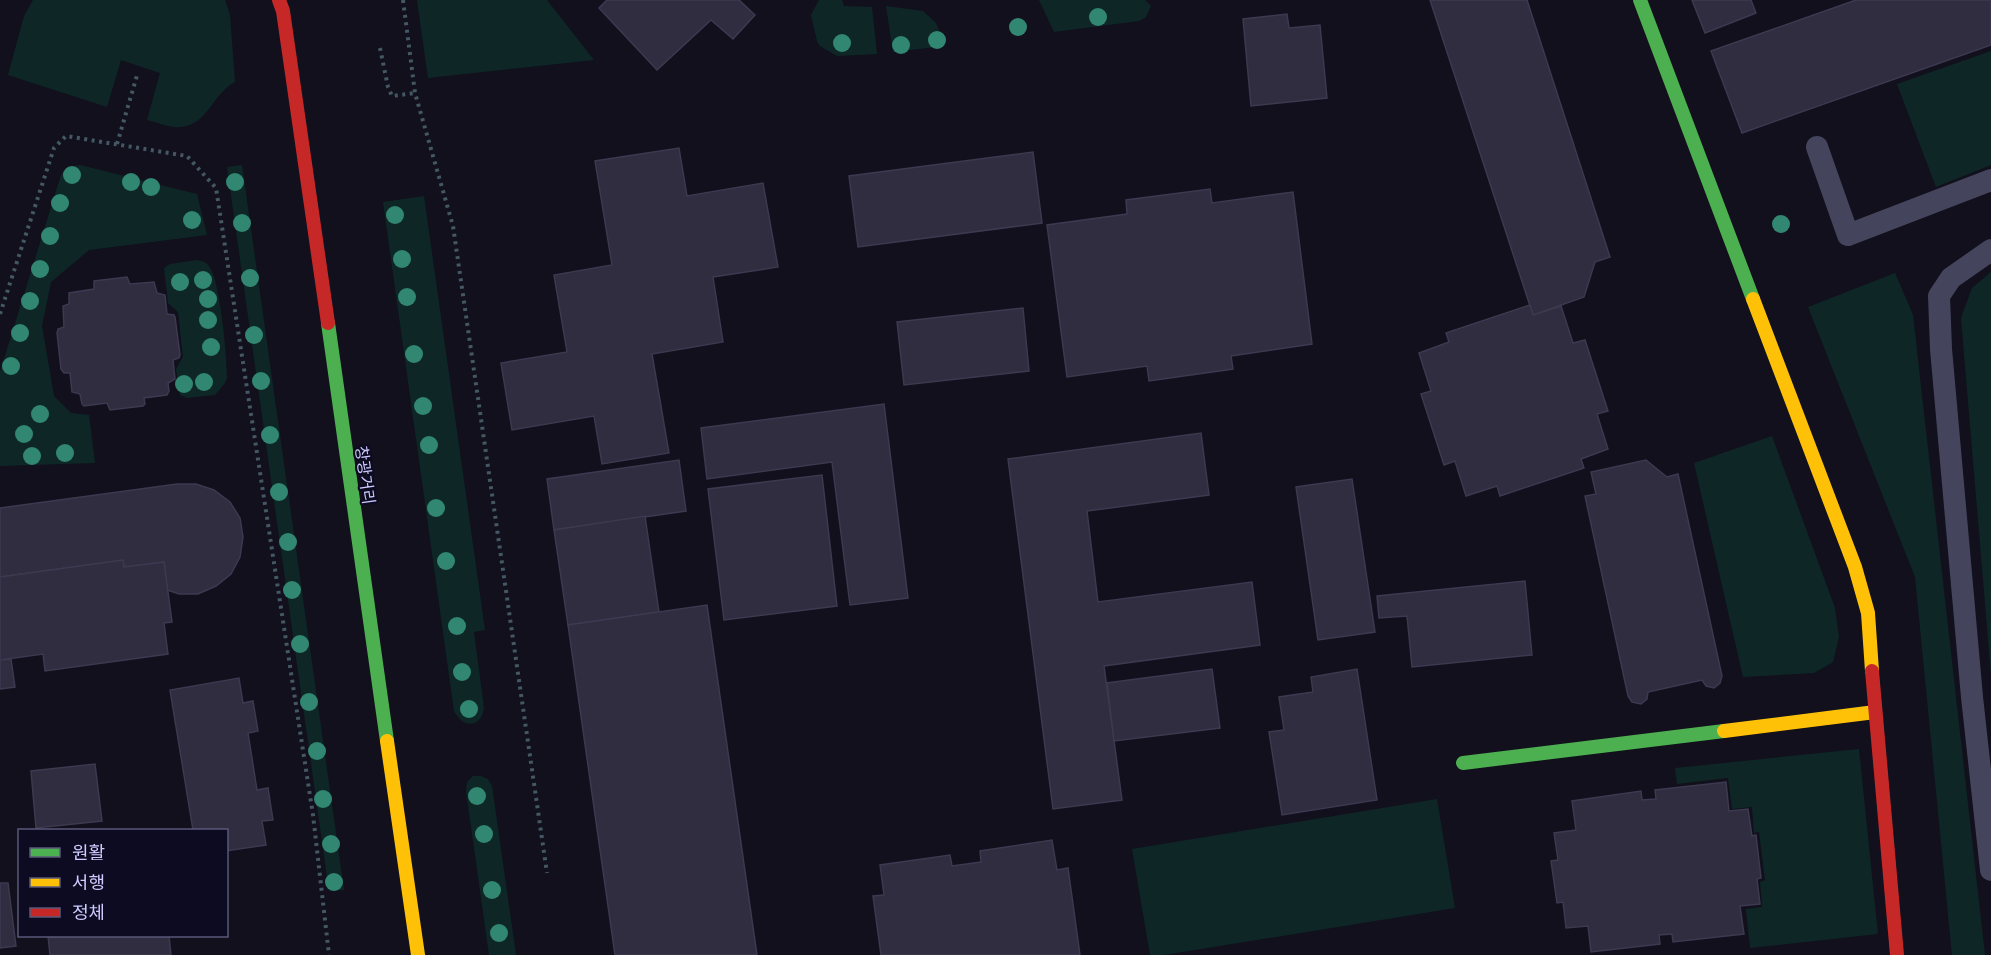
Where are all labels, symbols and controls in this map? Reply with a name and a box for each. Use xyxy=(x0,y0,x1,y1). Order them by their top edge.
street label: 창광거리 xyxy=(352,445,380,505)
legend xyxy=(18,829,228,937)
text: 원활 xyxy=(72,841,105,863)
text: 서행 xyxy=(72,871,105,893)
text: 정체 xyxy=(72,901,105,923)

